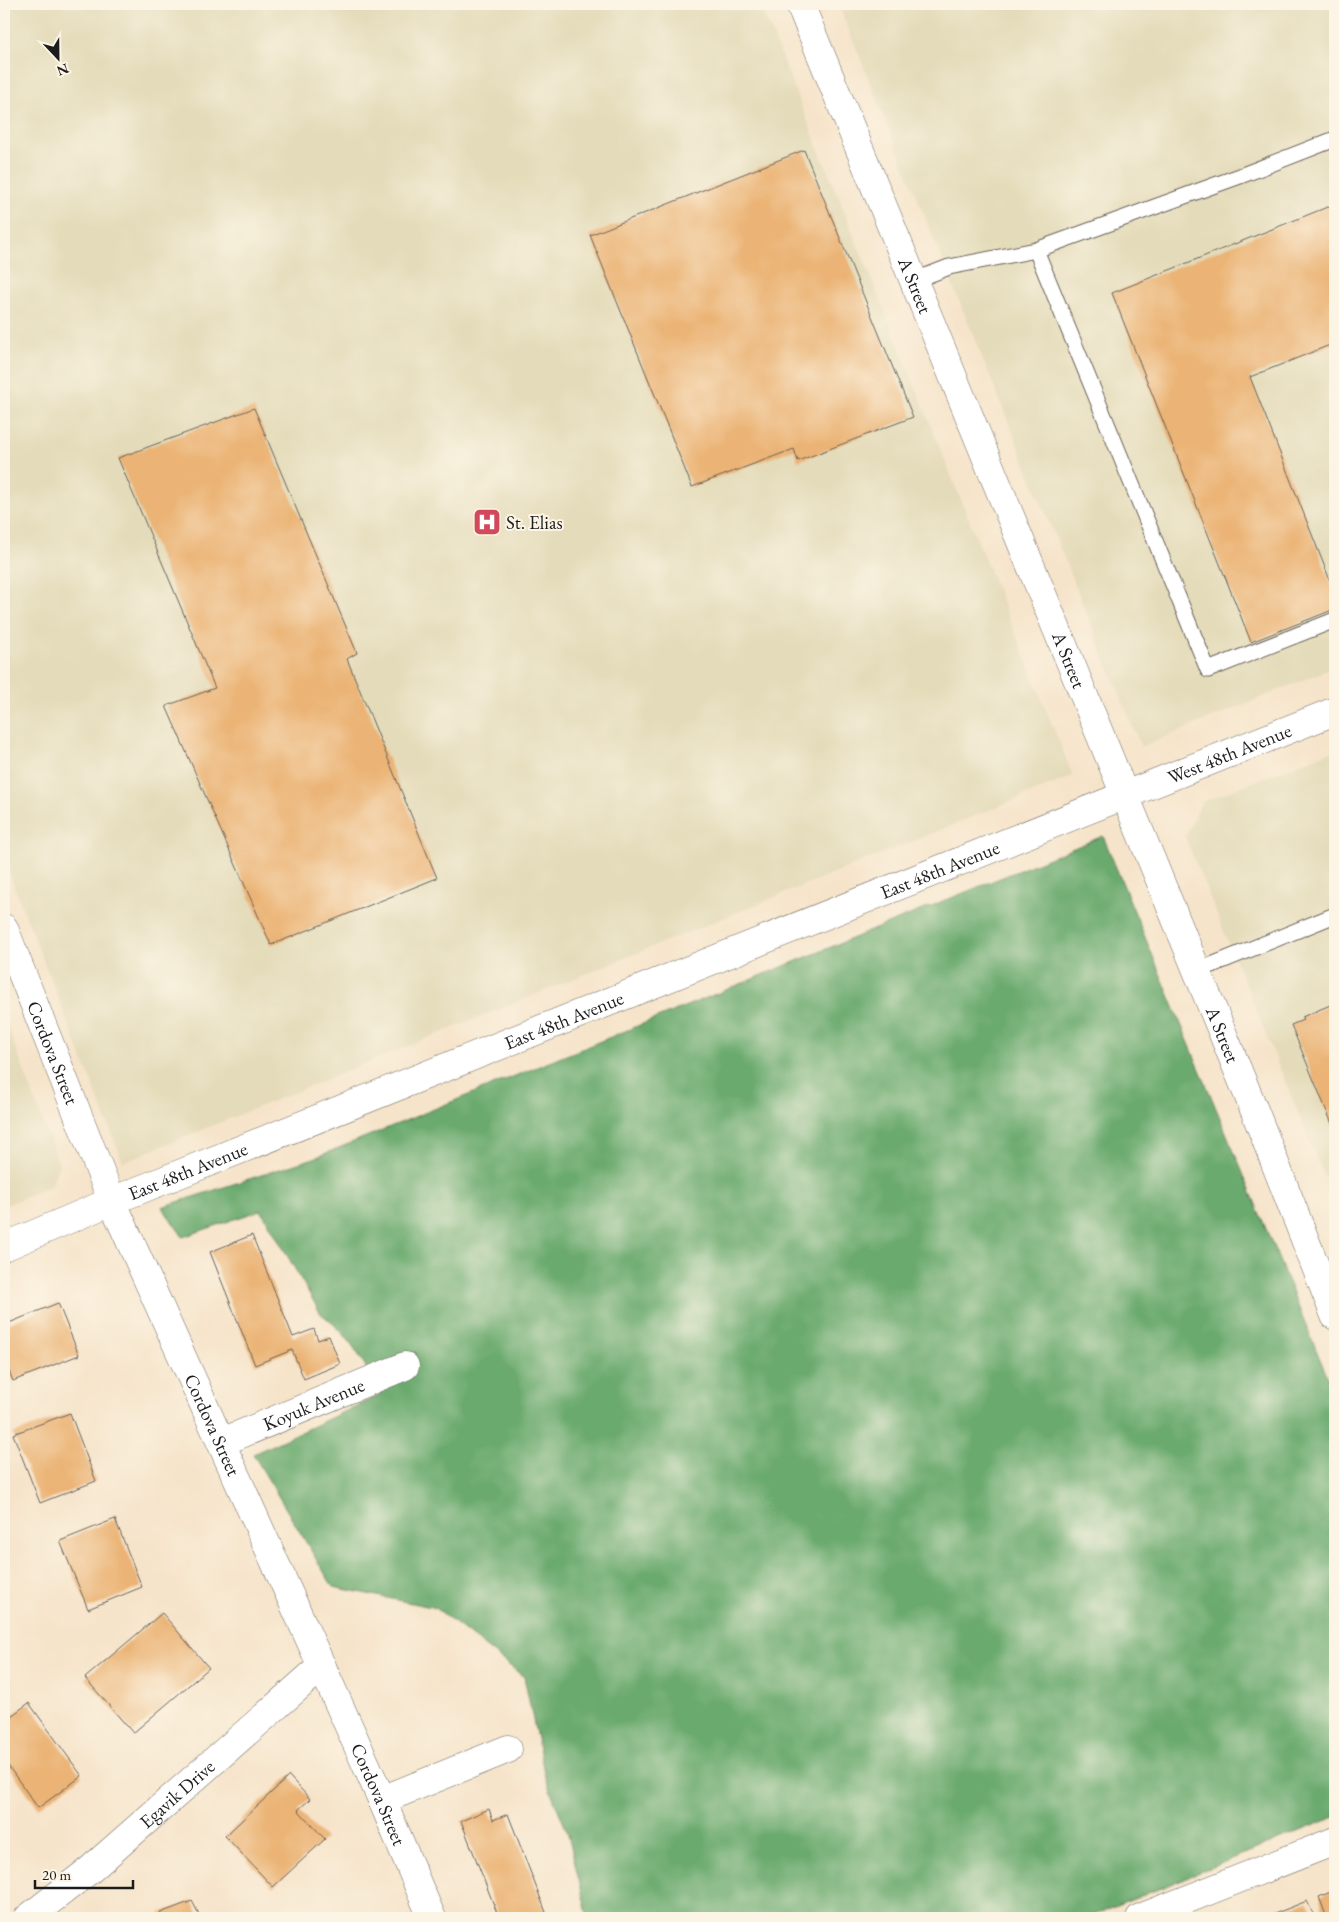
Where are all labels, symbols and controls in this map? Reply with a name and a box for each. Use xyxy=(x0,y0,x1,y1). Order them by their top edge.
north arrow xyxy=(32,32,82,82)
text: N xyxy=(54,60,71,81)
street label: A Street xyxy=(892,252,938,317)
hospital icon: St. Elias xyxy=(472,507,502,537)
place label: St. Elias xyxy=(506,510,563,535)
street label: A Street xyxy=(1046,627,1092,692)
street label: West 48th Avenue xyxy=(1164,717,1295,789)
street label: East 48th Avenue xyxy=(876,834,1003,904)
street label: East 48th Avenue xyxy=(500,985,627,1055)
street label: Cordova Street xyxy=(22,997,85,1108)
street label: A Street xyxy=(1200,1002,1246,1066)
street label: East 48th Avenue xyxy=(125,1136,251,1206)
street label: Cordova Street xyxy=(179,1370,247,1480)
street label: Koyuk Avenue xyxy=(259,1372,368,1436)
street label: Cordova Street xyxy=(345,1739,412,1849)
street label: Egavik Drive xyxy=(134,1754,220,1834)
scale bar xyxy=(35,1857,132,1889)
text: 20 m xyxy=(42,1865,71,1884)

